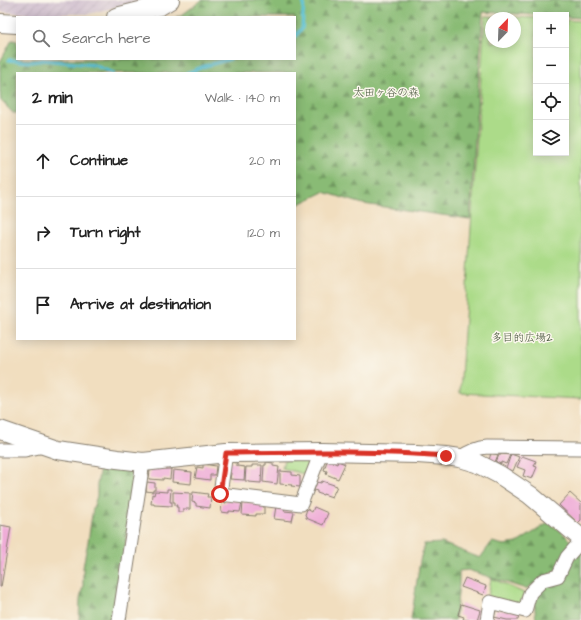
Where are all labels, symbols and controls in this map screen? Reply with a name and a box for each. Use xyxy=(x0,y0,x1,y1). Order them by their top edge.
north arrow xyxy=(485,12,521,48)
map controls xyxy=(533,12,569,156)
button: + xyxy=(533,12,569,48)
search box xyxy=(16,16,296,60)
icon: search xyxy=(30,27,52,49)
text: Search here xyxy=(62,28,151,49)
button: − xyxy=(533,48,569,84)
button: locate xyxy=(533,84,569,120)
park label: 太田ヶ谷の森 xyxy=(353,85,419,100)
text: 2 min xyxy=(32,86,73,110)
text: Walk · 140 m xyxy=(205,89,280,107)
button: layers xyxy=(533,120,569,156)
icon: ahead xyxy=(32,150,54,172)
text: Continue xyxy=(70,150,128,171)
text: 20 m xyxy=(249,152,280,170)
icon: right xyxy=(32,222,54,244)
text: Turn right xyxy=(70,222,141,243)
text: 120 m xyxy=(247,224,280,242)
icon: arrive xyxy=(32,294,54,316)
text: Arrive at destination xyxy=(70,294,211,315)
park label: 多目的広場2 xyxy=(491,330,553,345)
route end xyxy=(437,447,455,465)
route start xyxy=(211,485,229,503)

